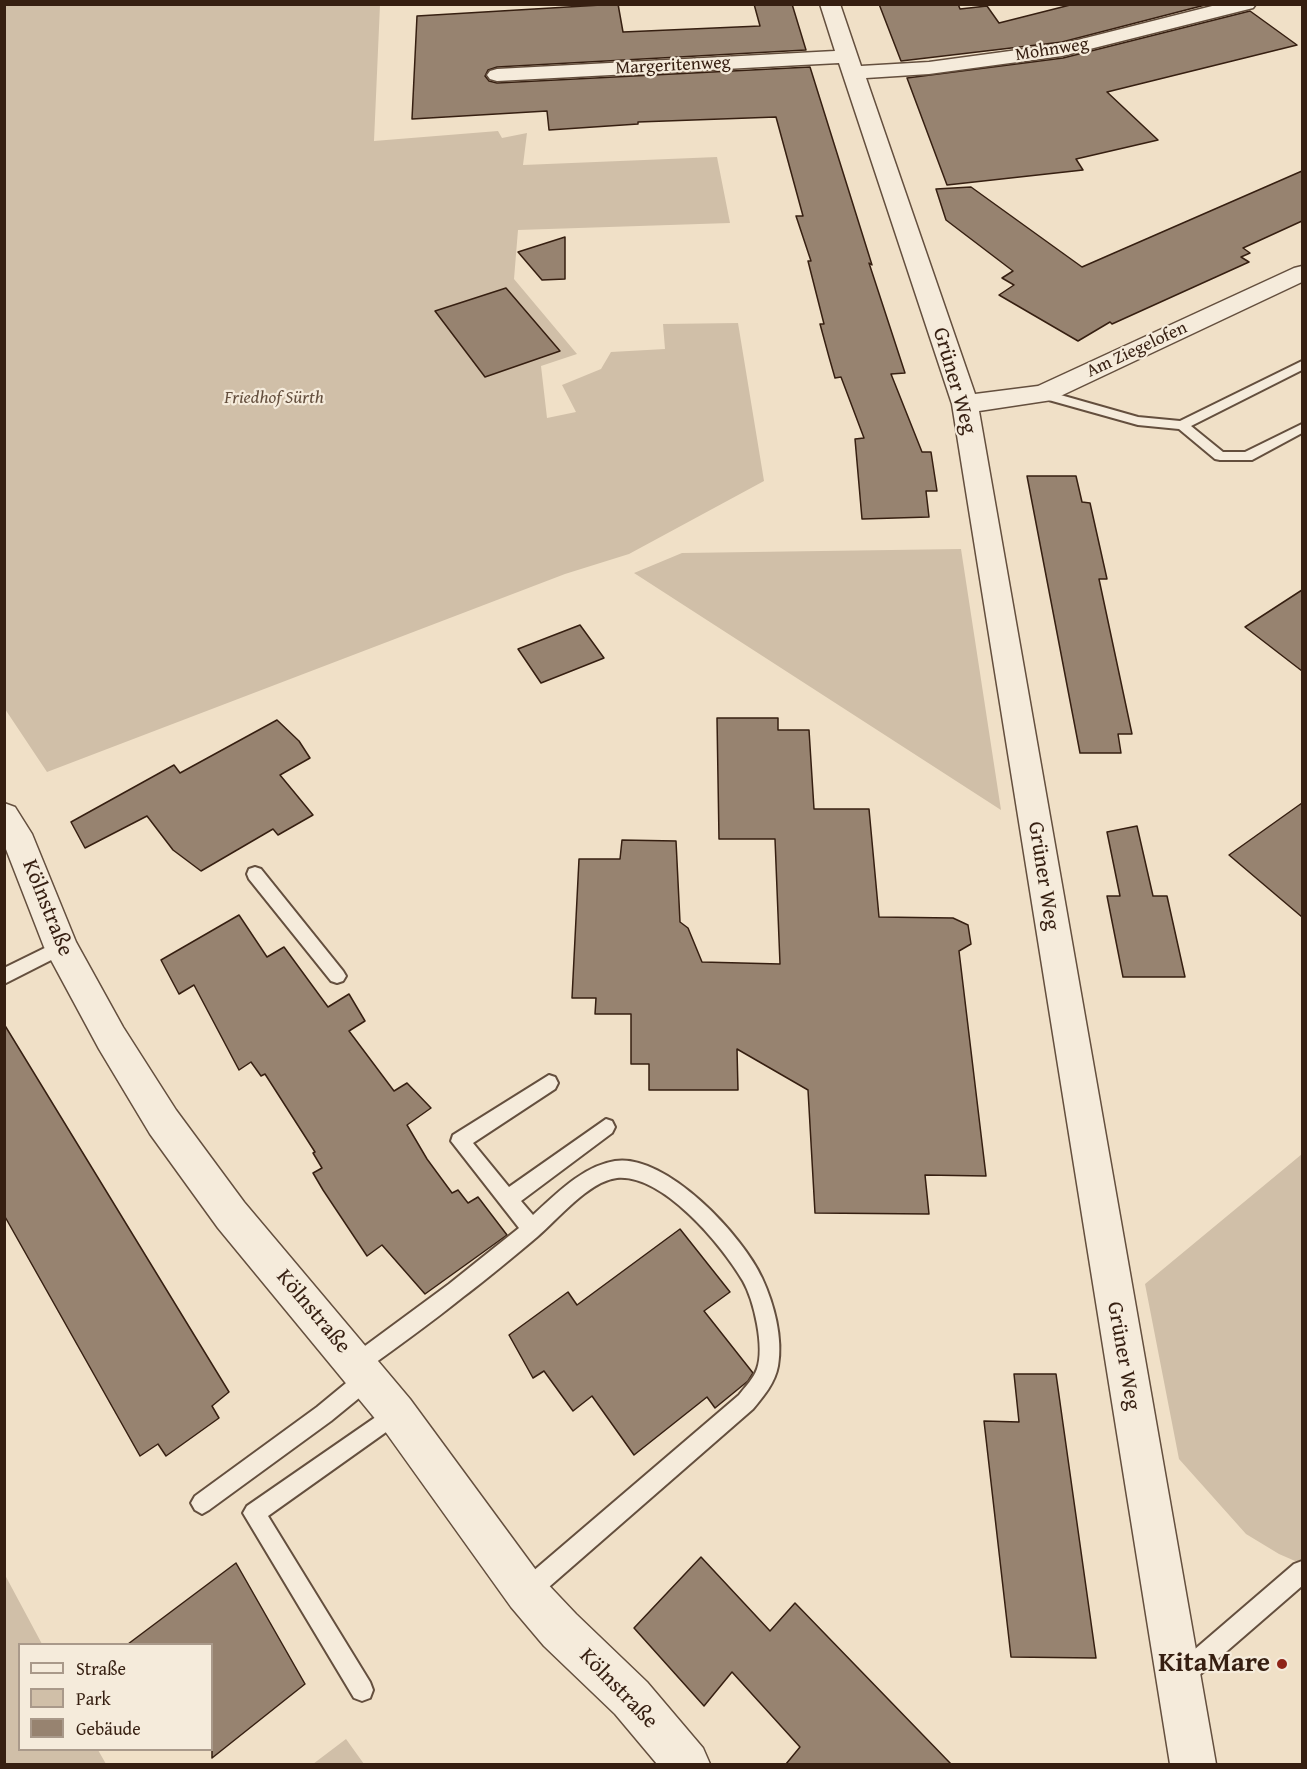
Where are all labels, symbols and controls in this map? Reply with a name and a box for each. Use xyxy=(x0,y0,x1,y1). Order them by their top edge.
street label: Mohnweg xyxy=(1014,34,1090,66)
street label: Margeritenweg xyxy=(615,52,731,80)
street label: Am Ziegelofen xyxy=(1083,317,1191,383)
street label: Grüner Weg xyxy=(926,325,982,437)
park label: Friedhof Sürth xyxy=(224,387,324,409)
street label: Grüner Weg xyxy=(1021,820,1065,932)
street label: Kölnstraße xyxy=(16,856,78,960)
street label: Kölnstraße xyxy=(270,1265,356,1359)
street label: Grüner Weg xyxy=(1100,1300,1146,1412)
legend xyxy=(18,1643,213,1751)
street label: Kölnstraße xyxy=(573,1643,663,1735)
place label: KitaMare xyxy=(1158,1648,1270,1680)
text: Straße xyxy=(76,1655,126,1682)
marker: KitaMare xyxy=(1275,1657,1289,1671)
text: Park xyxy=(76,1685,111,1712)
text: Gebäude xyxy=(76,1715,141,1742)

